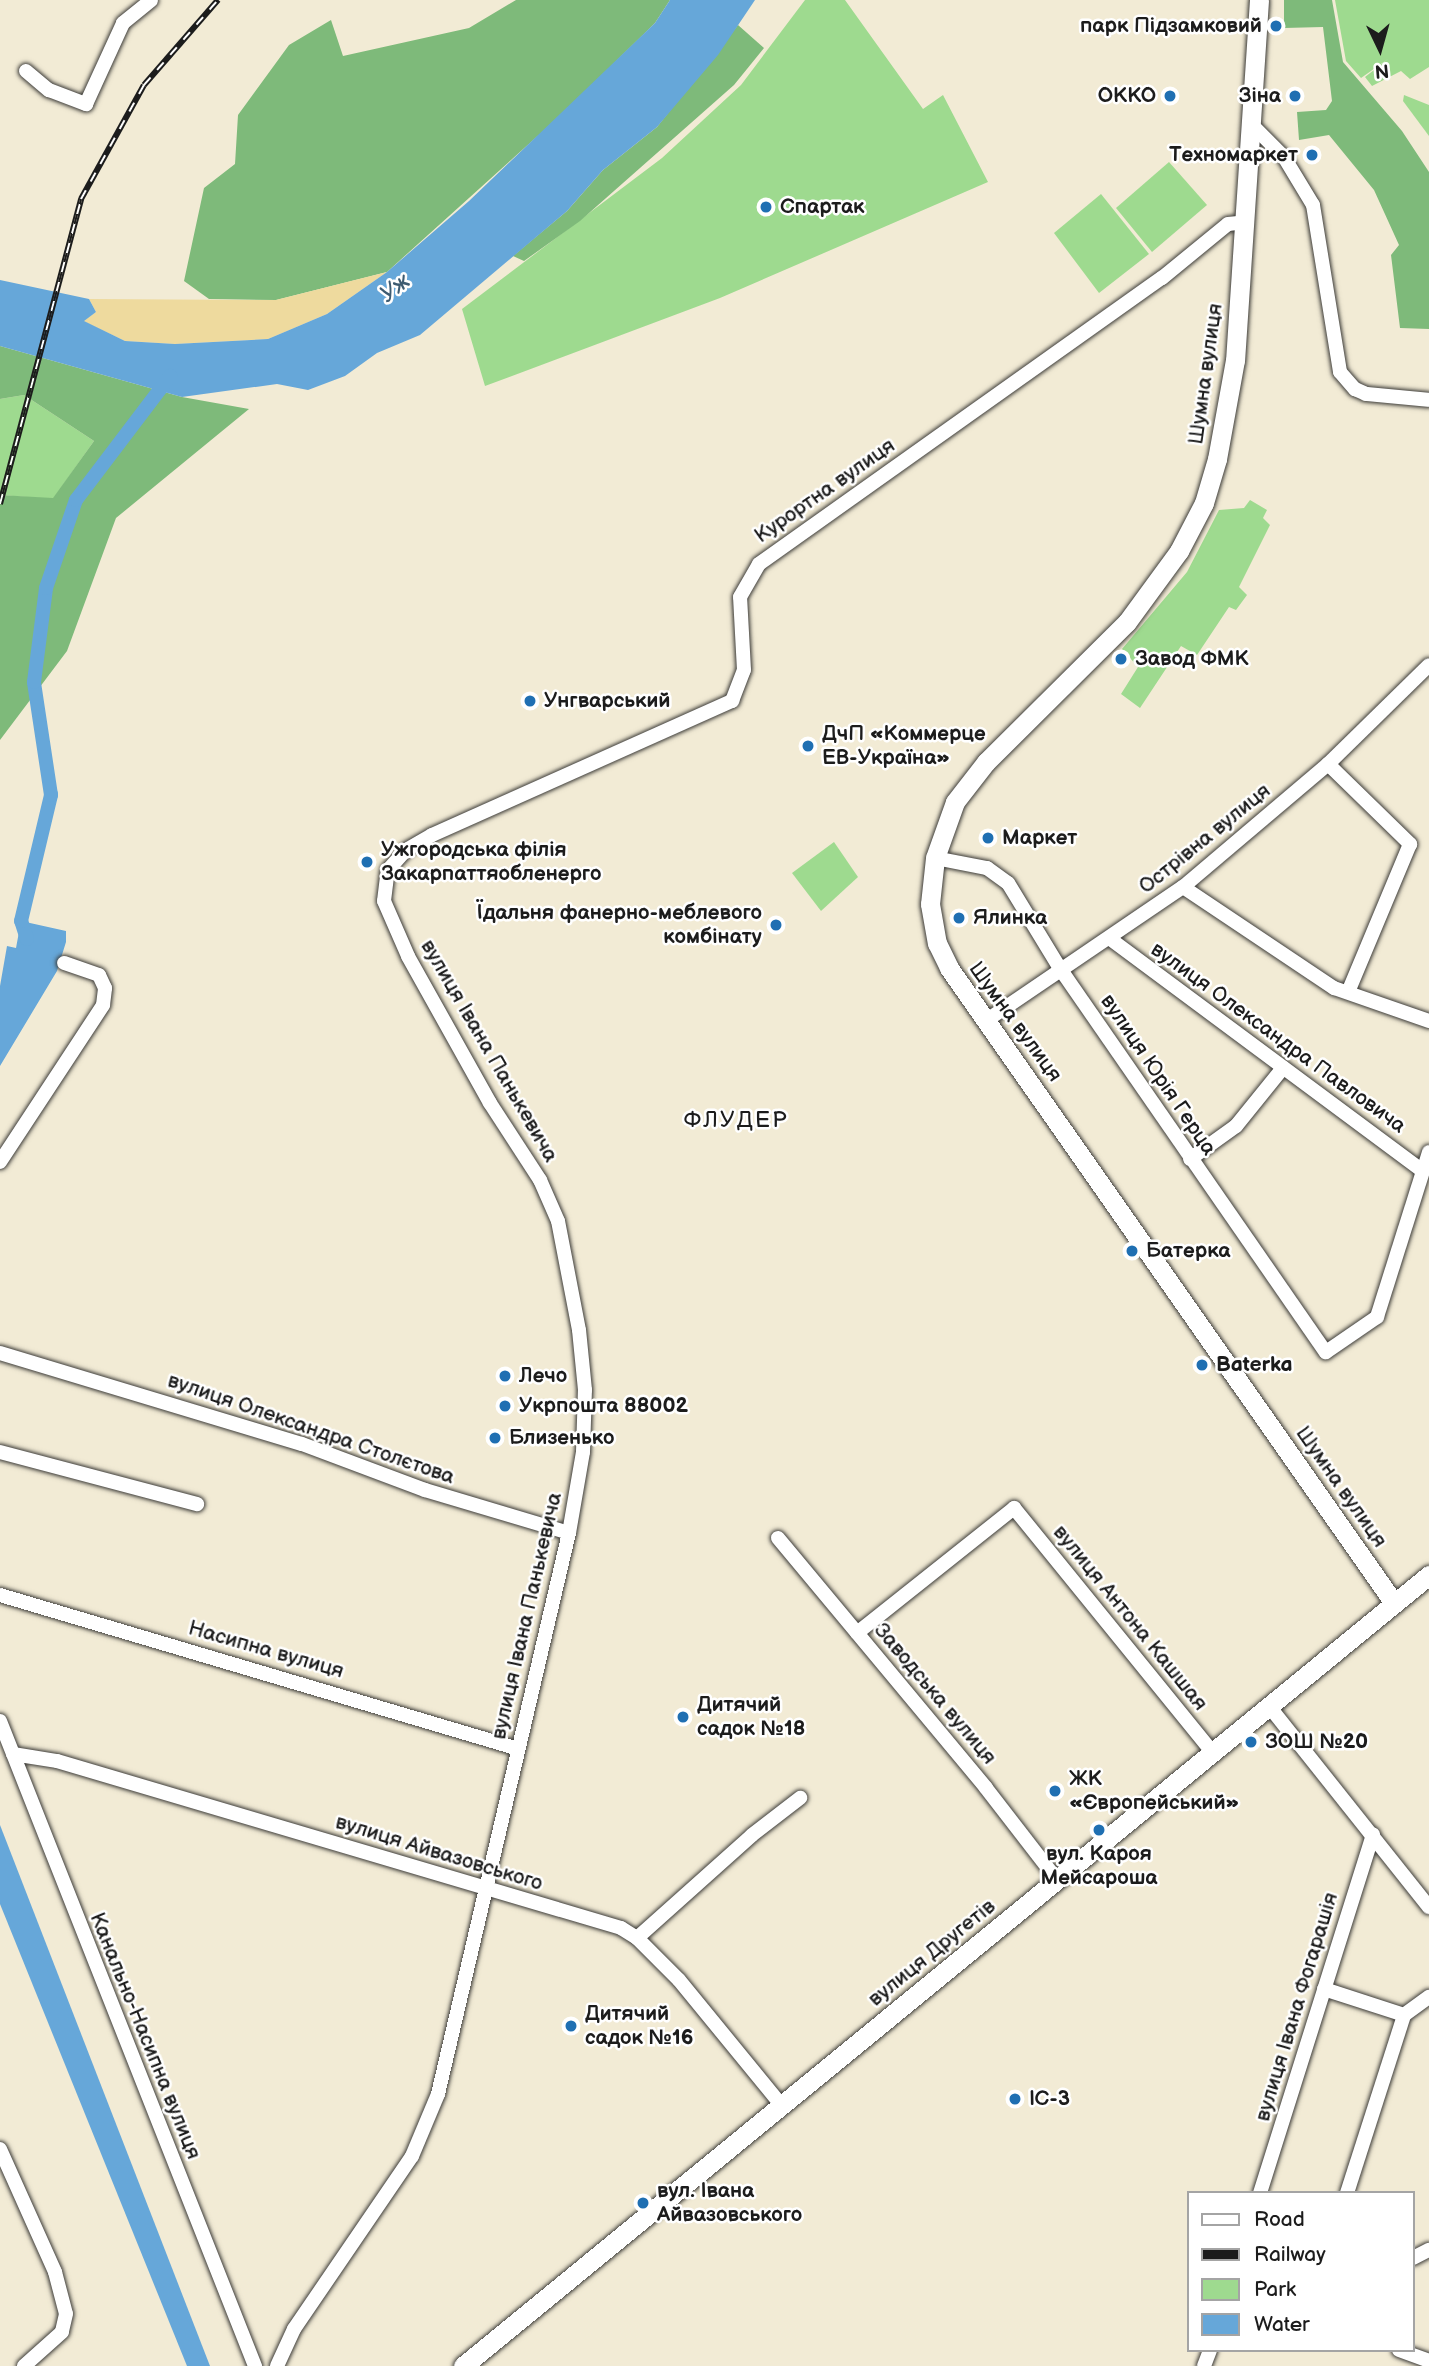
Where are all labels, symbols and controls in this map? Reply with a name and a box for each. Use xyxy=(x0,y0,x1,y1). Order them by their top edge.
place label: парк Підзамковий xyxy=(1080,13,1262,39)
north arrow xyxy=(1345,14,1415,84)
marker: парк Підзамковий xyxy=(1268,18,1284,34)
text: N xyxy=(1374,58,1390,82)
place label: ОККО xyxy=(1098,83,1156,109)
place label: Зіна xyxy=(1239,83,1281,109)
marker: ОККО xyxy=(1162,88,1178,104)
marker: Зіна xyxy=(1287,88,1303,104)
place label: Техномаркет xyxy=(1169,142,1298,168)
marker: Техномаркет xyxy=(1304,147,1320,163)
place label: Спартак xyxy=(780,194,864,220)
marker: Спартак xyxy=(758,199,774,215)
water label: Уж xyxy=(374,268,416,308)
street label: Шумна вулиця xyxy=(1184,302,1228,446)
street label: Курортна вулиця xyxy=(750,433,900,549)
place label: Завод ФМК xyxy=(1135,646,1248,672)
marker: Завод ФМК xyxy=(1113,651,1129,667)
place label: Унгварський xyxy=(544,688,670,714)
marker: Унгварський xyxy=(522,693,538,709)
place label: ДчП «Коммерце ЕВ-Україна» xyxy=(822,721,986,771)
marker: ДчП «Коммерце ЕВ-Україна» xyxy=(800,738,816,754)
street label: Острівна вулиця xyxy=(1134,778,1276,900)
place label: Маркет xyxy=(1002,825,1077,851)
marker: Маркет xyxy=(980,830,996,846)
place label: Ужгородська філія Закарпаттяобленерго xyxy=(381,837,601,887)
marker: Ужгородська філія Закарпаттяобленерго xyxy=(359,854,375,870)
place label: Їдальня фанерно-меблевого комбінату xyxy=(476,900,762,950)
place label: Ялинка xyxy=(973,905,1047,931)
marker: Ялинка xyxy=(951,910,967,926)
marker: Їдальня фанерно-меблевого комбінату xyxy=(768,917,784,933)
street label: вулиця Івана Панькевича xyxy=(415,935,563,1167)
street label: вулиця Олександра Павловича xyxy=(1146,937,1410,1139)
street label: Шумна вулиця xyxy=(963,957,1067,1087)
street label: вулиця Юрія Герца xyxy=(1095,990,1221,1160)
district label: ФЛУДЕР xyxy=(684,1106,788,1134)
place label: Батерка xyxy=(1146,1238,1231,1264)
marker: Батерка xyxy=(1124,1243,1140,1259)
place label: Baterka xyxy=(1216,1352,1293,1378)
marker: Baterka xyxy=(1194,1357,1210,1373)
place label: Лечо xyxy=(519,1363,567,1389)
street label: вулиця Олександра Столєтова xyxy=(164,1368,458,1490)
marker: Лечо xyxy=(497,1368,513,1384)
place label: Укрпошта 88002 xyxy=(519,1393,688,1419)
marker: Укрпошта 88002 xyxy=(497,1398,513,1414)
street label: Шумна вулиця xyxy=(1290,1422,1392,1552)
place label: Близенько xyxy=(509,1425,614,1451)
marker: Близенько xyxy=(487,1430,503,1446)
street label: вулиця Івана Панькевича xyxy=(486,1490,568,1742)
street label: вулиця Антона Кашшая xyxy=(1047,1520,1213,1716)
street label: Насипна вулиця xyxy=(185,1616,347,1684)
street label: Заводська вулиця xyxy=(869,1618,1001,1770)
place label: Дитячий садок №18 xyxy=(697,1692,805,1742)
marker: Дитячий садок №18 xyxy=(675,1709,691,1725)
place label: ЗОШ №20 xyxy=(1265,1729,1368,1755)
marker: ЗОШ №20 xyxy=(1243,1734,1259,1750)
place label: ЖК «Європейський» xyxy=(1069,1766,1239,1816)
marker: ЖК «Європейський» xyxy=(1047,1783,1063,1799)
street label: вулиця Айвазовського xyxy=(332,1809,546,1897)
marker: вул. Кароя Мейсароша xyxy=(1091,1822,1107,1838)
place label: вул. Кароя Мейсароша xyxy=(1040,1841,1158,1891)
street label: вулиця Івана Фогарашія xyxy=(1250,1890,1344,2124)
street label: вулиця Другетів xyxy=(863,1894,1001,2012)
street label: Канально-Насипна вулиця xyxy=(84,1909,206,2163)
place label: Дитячий садок №16 xyxy=(585,2001,694,2051)
marker: Дитячий садок №16 xyxy=(563,2018,579,2034)
place label: ІС-3 xyxy=(1029,2086,1070,2112)
marker: ІС-3 xyxy=(1007,2091,1023,2107)
place label: вул. Івана Айвазовського xyxy=(657,2178,802,2228)
legend xyxy=(1188,2191,1415,2352)
marker: вул. Івана Айвазовського xyxy=(635,2195,651,2211)
text: Road xyxy=(1254,2207,1305,2232)
text: Railway xyxy=(1254,2242,1326,2267)
text: Park xyxy=(1254,2277,1296,2302)
text: Water xyxy=(1254,2312,1310,2337)

